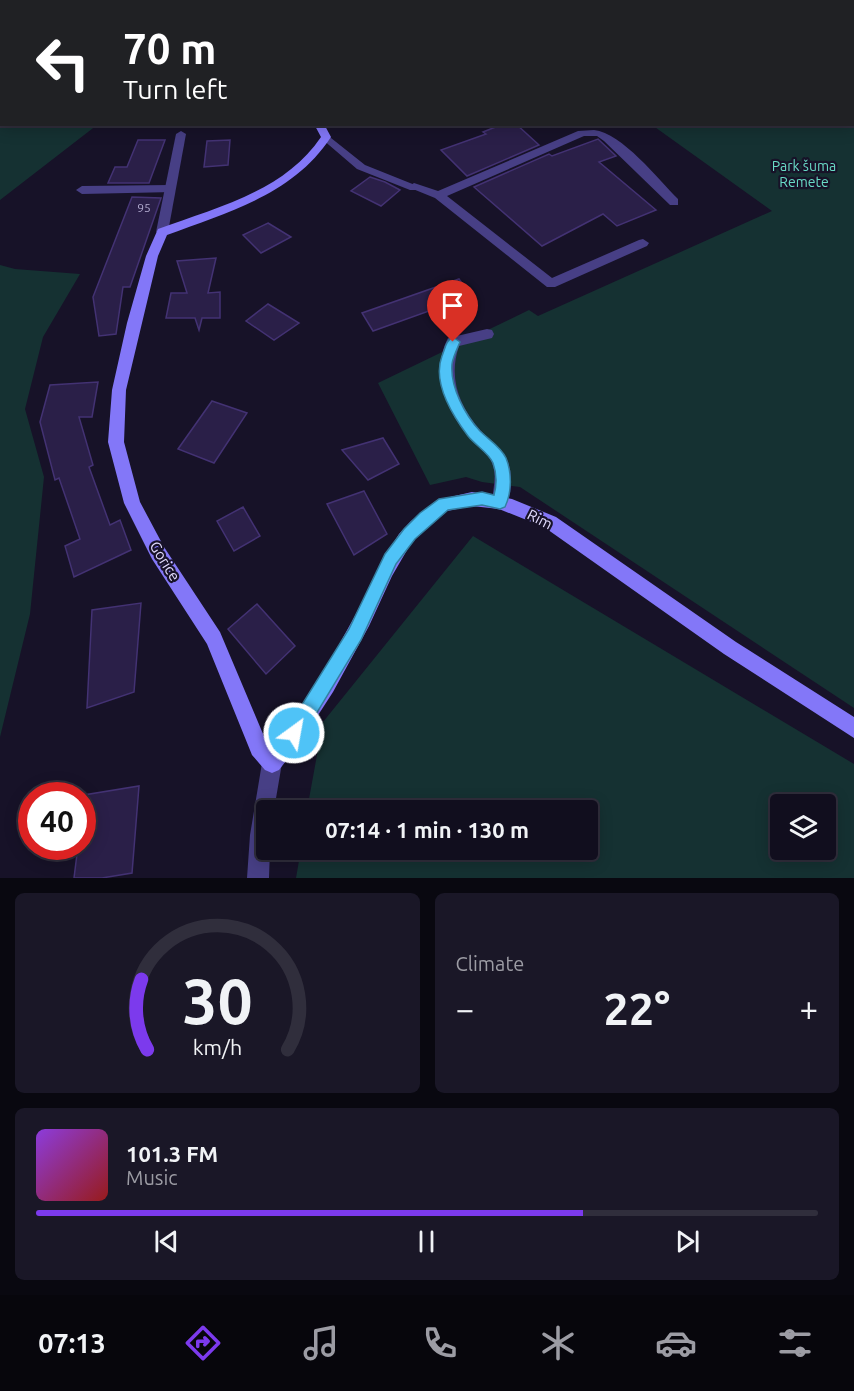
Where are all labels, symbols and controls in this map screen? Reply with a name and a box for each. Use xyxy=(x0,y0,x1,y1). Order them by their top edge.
icon: left xyxy=(24,24,102,102)
text: 70 m xyxy=(123,25,217,72)
text: Turn left xyxy=(123,74,227,104)
park label: Park šuma Remete xyxy=(772,158,836,190)
house number: 95 xyxy=(137,201,151,214)
pin xyxy=(427,280,478,342)
icon: arrive xyxy=(436,289,469,322)
street label: Rim xyxy=(525,506,555,532)
street label: Gorice xyxy=(146,538,184,584)
position arrow xyxy=(262,701,326,765)
speed limit sign: 40 xyxy=(18,782,96,860)
map controls xyxy=(770,794,836,860)
button: layers xyxy=(770,794,836,860)
text: 07:14 · 1 min · 130 m xyxy=(325,817,529,842)
text: Climate xyxy=(456,952,524,975)
text: 30 xyxy=(182,966,252,1036)
text: 22° xyxy=(603,983,670,1034)
text: − xyxy=(456,990,474,1027)
text: + xyxy=(799,990,818,1027)
text: km/h xyxy=(192,1035,242,1059)
text: 101.3 FM xyxy=(126,1141,218,1166)
text: Music xyxy=(126,1166,178,1189)
icon: previous xyxy=(150,1225,183,1258)
icon: pause xyxy=(410,1225,443,1258)
icon: next xyxy=(671,1225,704,1258)
icon: directions xyxy=(182,1322,224,1364)
icon: music xyxy=(300,1322,342,1364)
icon: phone xyxy=(419,1322,461,1364)
icon: climate xyxy=(537,1322,579,1364)
icon: car xyxy=(655,1322,697,1364)
icon: filters xyxy=(774,1322,816,1364)
text: 07:13 xyxy=(38,1328,106,1358)

